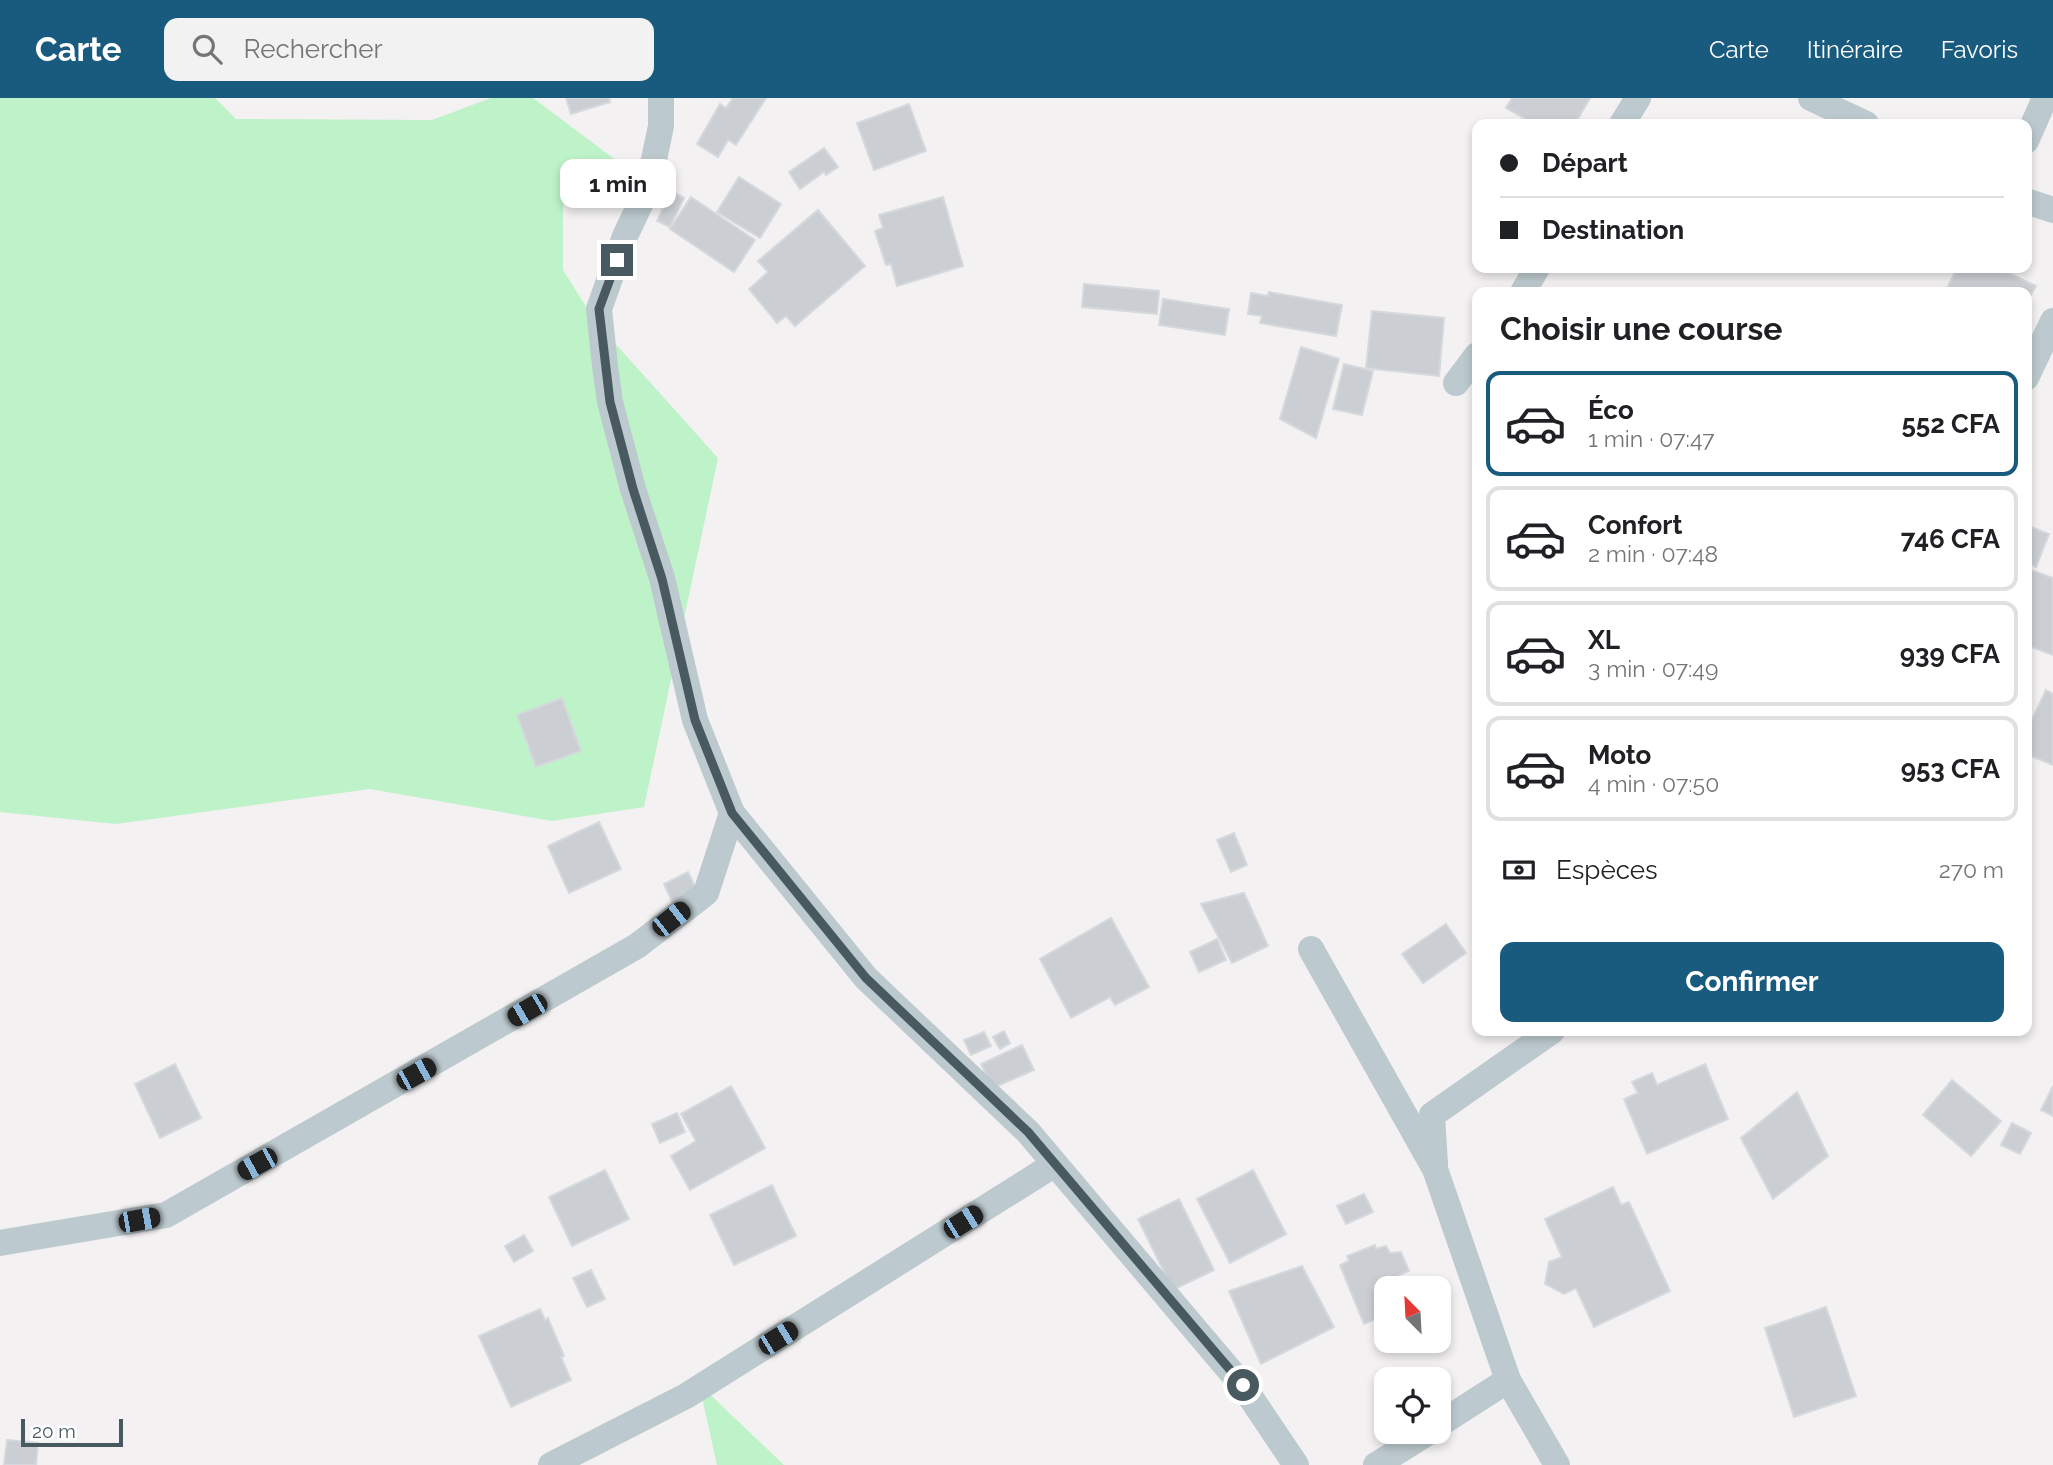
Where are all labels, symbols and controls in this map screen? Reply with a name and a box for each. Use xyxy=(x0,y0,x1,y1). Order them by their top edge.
search box xyxy=(164,18,654,81)
text: Carte xyxy=(35,30,122,69)
icon: search xyxy=(188,30,226,68)
text: Rechercher xyxy=(244,34,383,64)
text: Carte xyxy=(1709,35,1769,64)
text: Itinéraire xyxy=(1807,35,1903,64)
text: Favoris xyxy=(1941,35,2018,64)
text: Départ xyxy=(1542,148,1628,178)
callout: 1 min xyxy=(559,158,675,208)
text: 1 min xyxy=(589,170,647,197)
text: Destination xyxy=(1542,215,1684,245)
route end xyxy=(601,244,633,276)
text: Choisir une course xyxy=(1500,310,1783,347)
icon: car xyxy=(1504,392,1567,455)
text: Éco xyxy=(1588,395,1634,425)
text: 552 CFA xyxy=(1901,409,2000,439)
text: 1 min · 07:47 xyxy=(1588,425,1715,452)
icon: car xyxy=(1504,507,1567,570)
text: Confort xyxy=(1588,510,1682,540)
text: 746 CFA xyxy=(1901,524,2000,554)
text: 2 min · 07:48 xyxy=(1588,540,1718,567)
icon: car xyxy=(1504,622,1567,685)
text: XL xyxy=(1588,625,1620,655)
text: 939 CFA xyxy=(1900,639,2000,669)
text: 3 min · 07:49 xyxy=(1588,655,1718,682)
icon: car xyxy=(1504,737,1567,800)
text: Moto xyxy=(1588,740,1651,770)
text: 953 CFA xyxy=(1901,754,2000,784)
text: 4 min · 07:50 xyxy=(1588,770,1719,797)
icon: cash xyxy=(1500,851,1538,889)
text: Espèces xyxy=(1556,855,1658,885)
text: 270 m xyxy=(1939,856,2004,883)
car xyxy=(648,898,695,940)
button: Confirmer xyxy=(1500,942,2004,1022)
car xyxy=(504,990,551,1030)
car xyxy=(393,1055,440,1093)
car xyxy=(234,1145,281,1183)
car xyxy=(940,1202,987,1242)
car xyxy=(117,1206,162,1234)
north arrow xyxy=(1374,1276,1451,1353)
map controls xyxy=(1374,1276,1451,1444)
car xyxy=(755,1318,802,1358)
button: locate xyxy=(1374,1367,1451,1444)
route start xyxy=(1227,1369,1259,1401)
scale bar xyxy=(21,1416,122,1448)
text: 20 m xyxy=(32,1420,76,1442)

